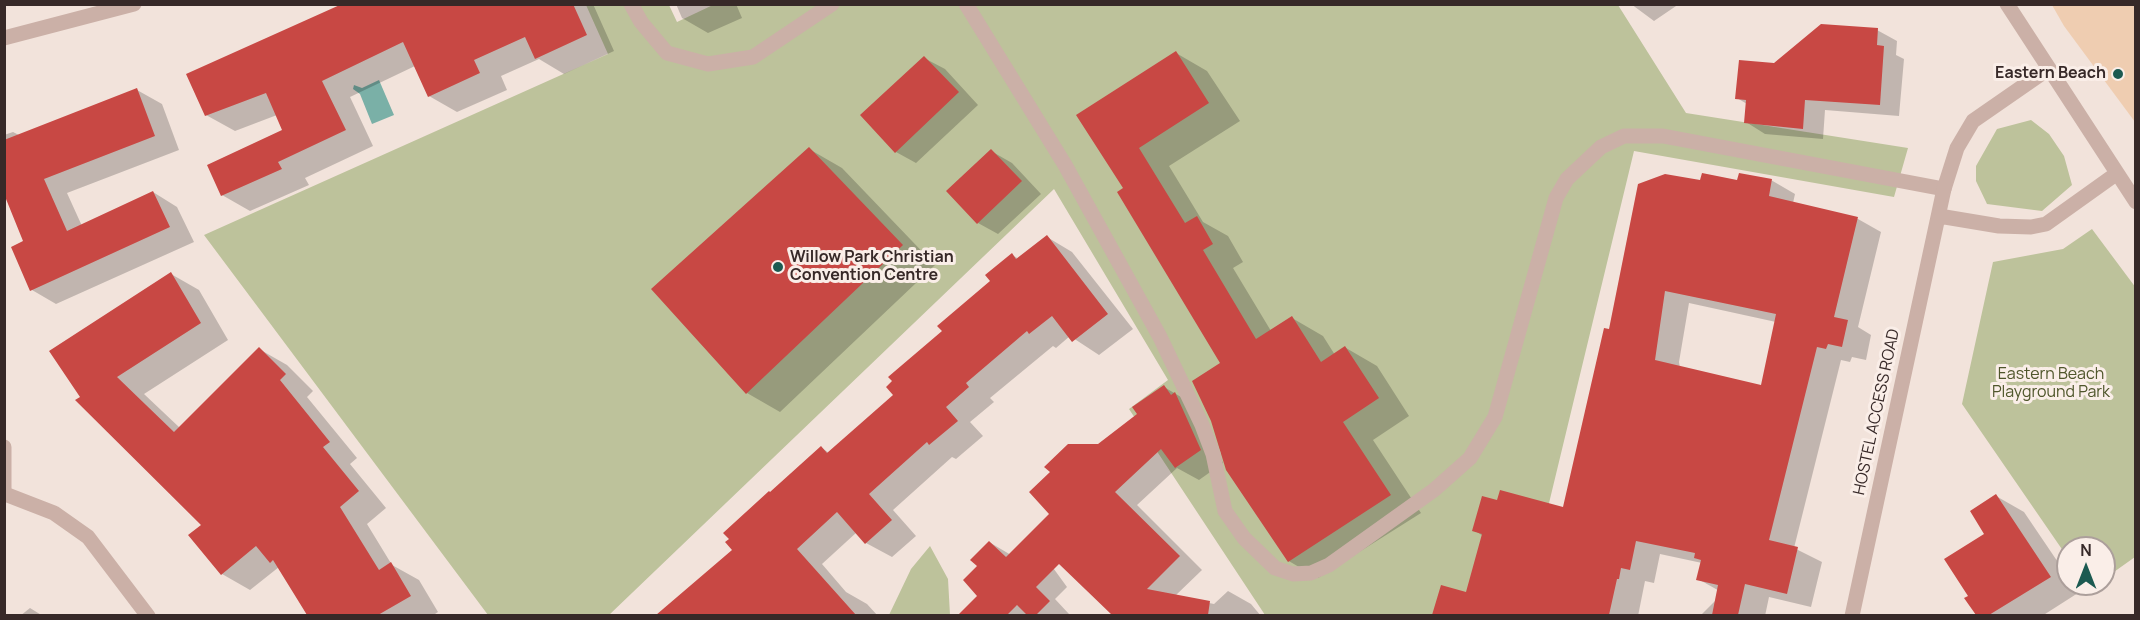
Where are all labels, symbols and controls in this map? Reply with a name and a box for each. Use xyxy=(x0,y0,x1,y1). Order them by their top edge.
place label: Eastern Beach xyxy=(1995,64,2106,84)
marker: Eastern Beach xyxy=(2111,67,2125,81)
place label: Willow Park Christian Convention Centre xyxy=(790,248,954,286)
marker: Willow Park Christian Convention Centre xyxy=(771,260,785,274)
street label: HOSTEL ACCESS ROAD xyxy=(1850,327,1904,497)
park label: Eastern Beach Playground Park xyxy=(1992,365,2110,403)
north arrow xyxy=(2056,536,2116,596)
text: N xyxy=(2080,539,2092,561)

